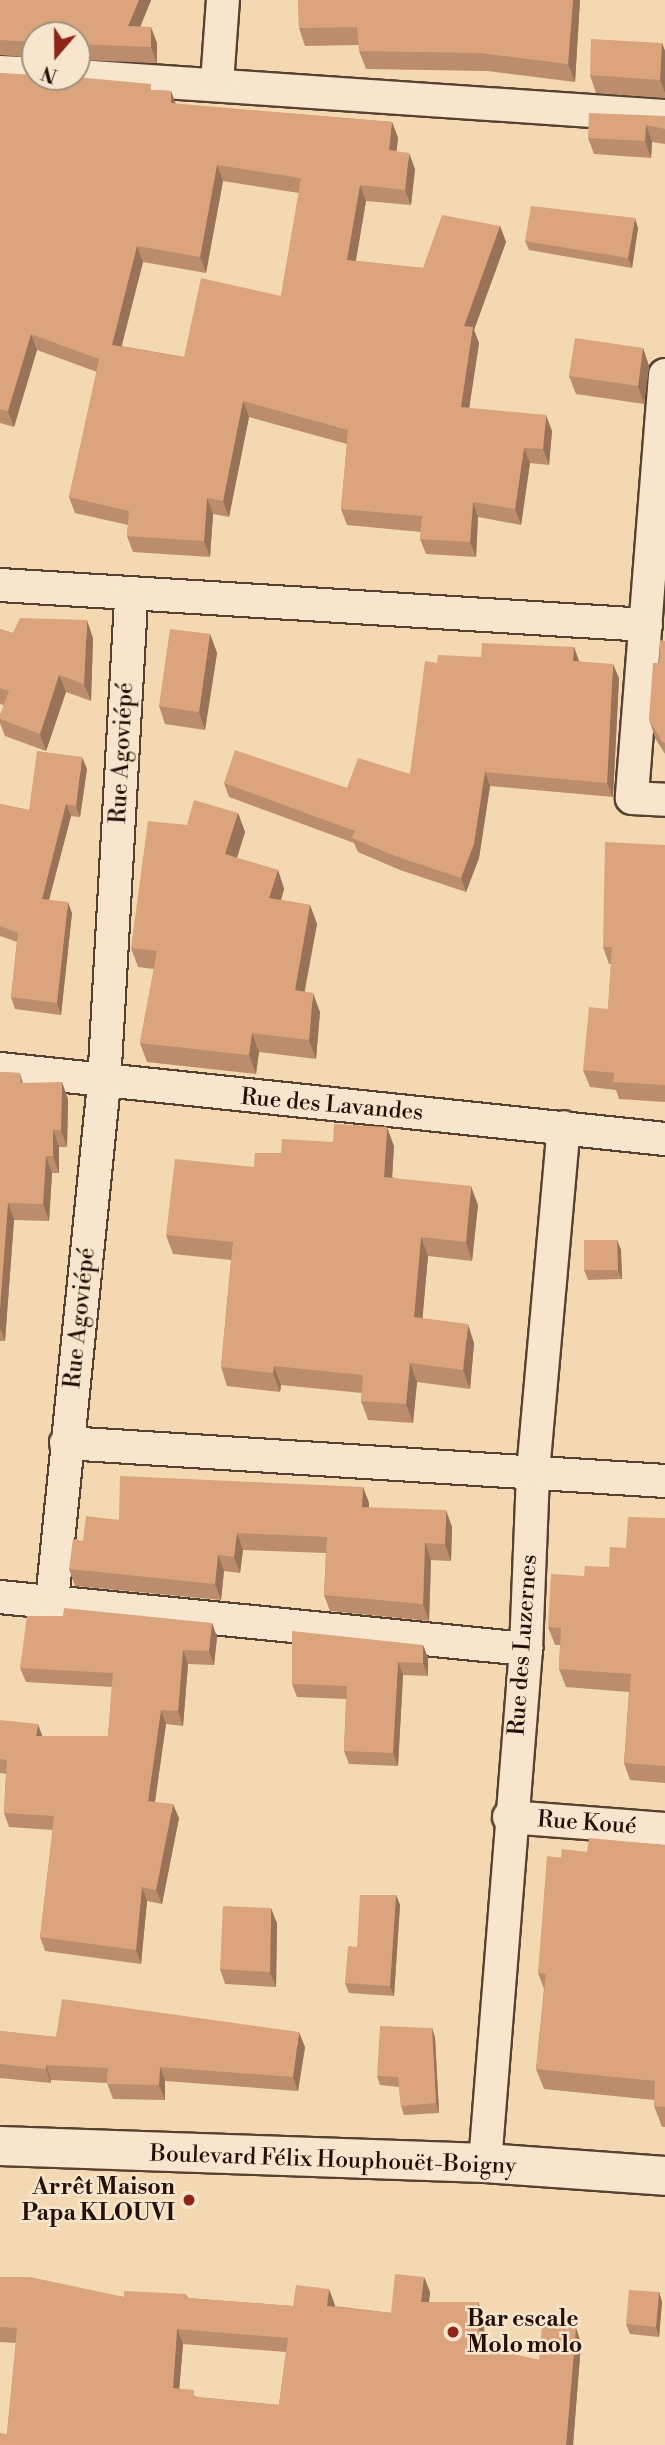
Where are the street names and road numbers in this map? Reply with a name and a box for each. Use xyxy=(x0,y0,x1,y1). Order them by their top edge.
street label: Rue Agoviépé xyxy=(105,682,139,824)
street label: Rue des Lavandes xyxy=(240,1083,424,1127)
street label: Rue Agoviépé xyxy=(59,1246,101,1390)
street label: Rue des Luzernes xyxy=(503,1553,543,1737)
street label: Rue Koué xyxy=(536,1806,638,1840)
street label: Boulevard Félix Houphouët-Boigny xyxy=(149,2140,517,2180)

